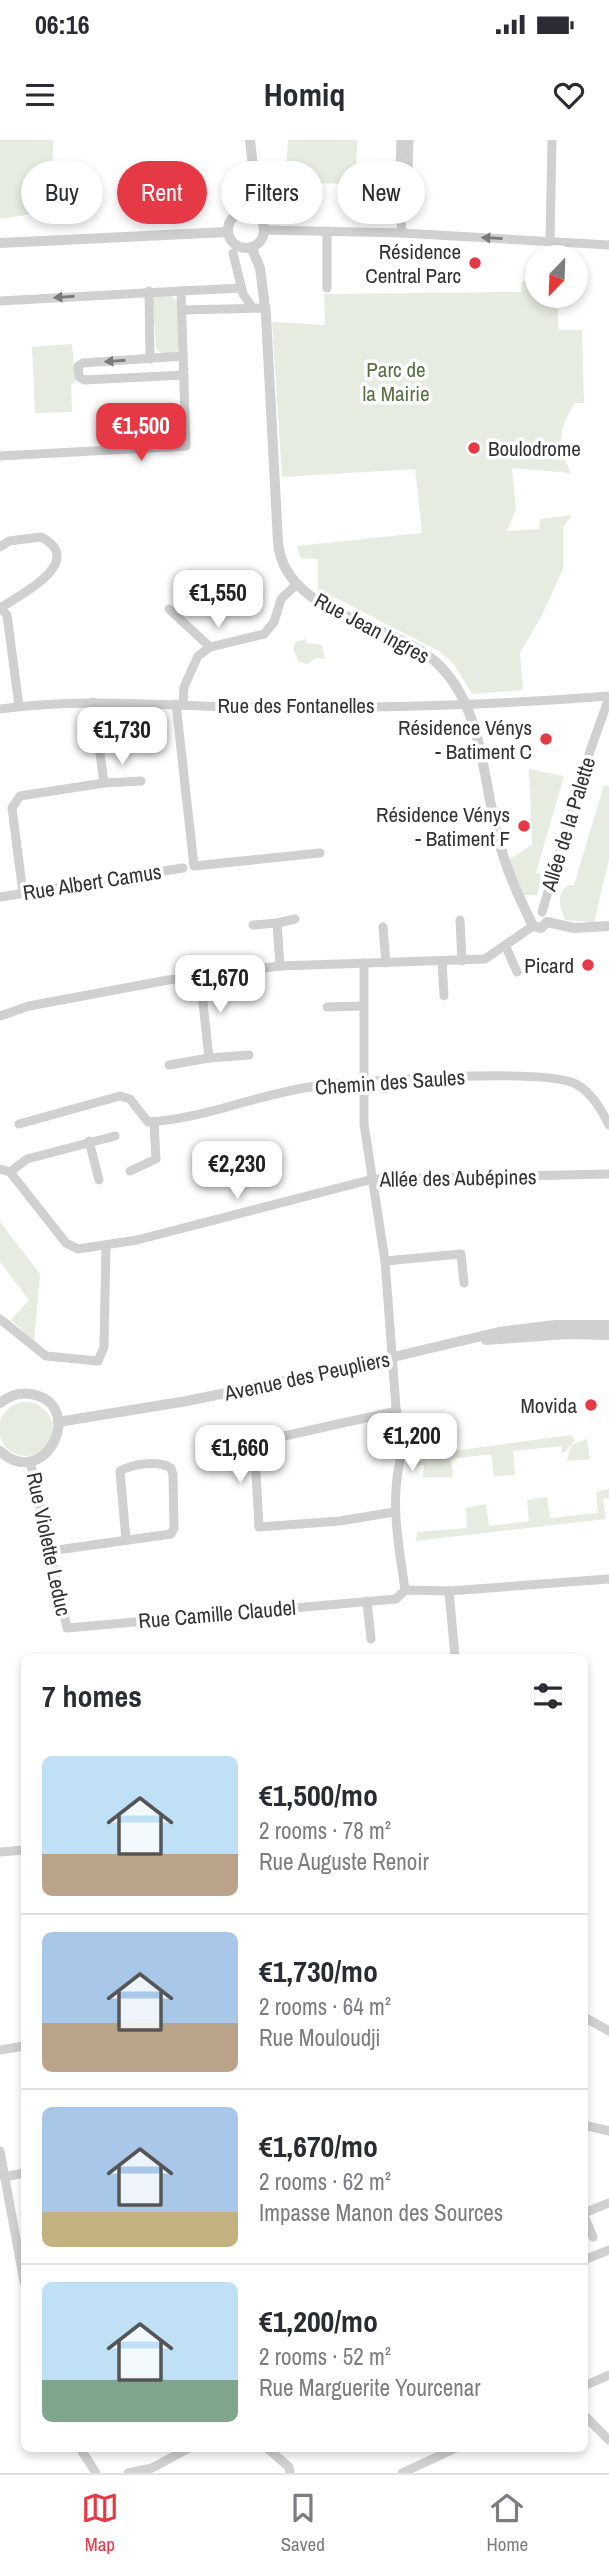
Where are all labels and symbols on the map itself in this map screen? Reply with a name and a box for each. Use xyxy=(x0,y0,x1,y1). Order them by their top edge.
one-way arrow xyxy=(481,232,503,243)
place label: Résidence Central Parc xyxy=(365,237,461,290)
north arrow xyxy=(525,245,588,308)
marker: Résidence Central Parc xyxy=(467,255,483,271)
one-way arrow xyxy=(53,292,75,303)
park label: Parc de la Mairie xyxy=(363,355,430,408)
one-way arrow xyxy=(104,356,126,367)
pin: €1,500 xyxy=(84,404,198,463)
place label: Boulodrome xyxy=(488,434,581,463)
marker: Boulodrome xyxy=(466,440,482,456)
pin: €1,550 xyxy=(161,570,275,630)
street label: Rue Jean Ingres xyxy=(309,586,435,670)
street label: Rue des Fontanelles xyxy=(217,691,375,720)
pin: €1,730 xyxy=(65,708,179,767)
place label: Résidence Vénys - Batiment C xyxy=(398,713,532,766)
marker: Résidence Vénys - Batiment C xyxy=(538,731,554,747)
street label: Allée de la Palette xyxy=(534,753,602,896)
place label: Résidence Vénys - Batiment F xyxy=(376,800,510,853)
marker: Résidence Vénys - Batiment F xyxy=(516,818,532,834)
street label: Rue Albert Camus xyxy=(21,857,163,907)
place label: Picard xyxy=(524,951,574,980)
pin: €1,670 xyxy=(163,956,277,1015)
marker: Picard xyxy=(580,957,596,973)
street label: Chemin des Saules xyxy=(314,1062,466,1102)
pin: €2,230 xyxy=(180,1142,294,1201)
street label: Allée des Aubépines xyxy=(378,1162,537,1194)
street label: Avenue des Peupliers xyxy=(221,1344,392,1408)
place label: Movida xyxy=(521,1391,577,1420)
marker: Movida xyxy=(583,1397,599,1413)
pin: €1,200 xyxy=(355,1414,469,1473)
pin: €1,660 xyxy=(183,1426,297,1485)
street label: Rue Violette Leduc xyxy=(20,1469,78,1619)
street label: Rue Camille Claudel xyxy=(137,1593,297,1635)

